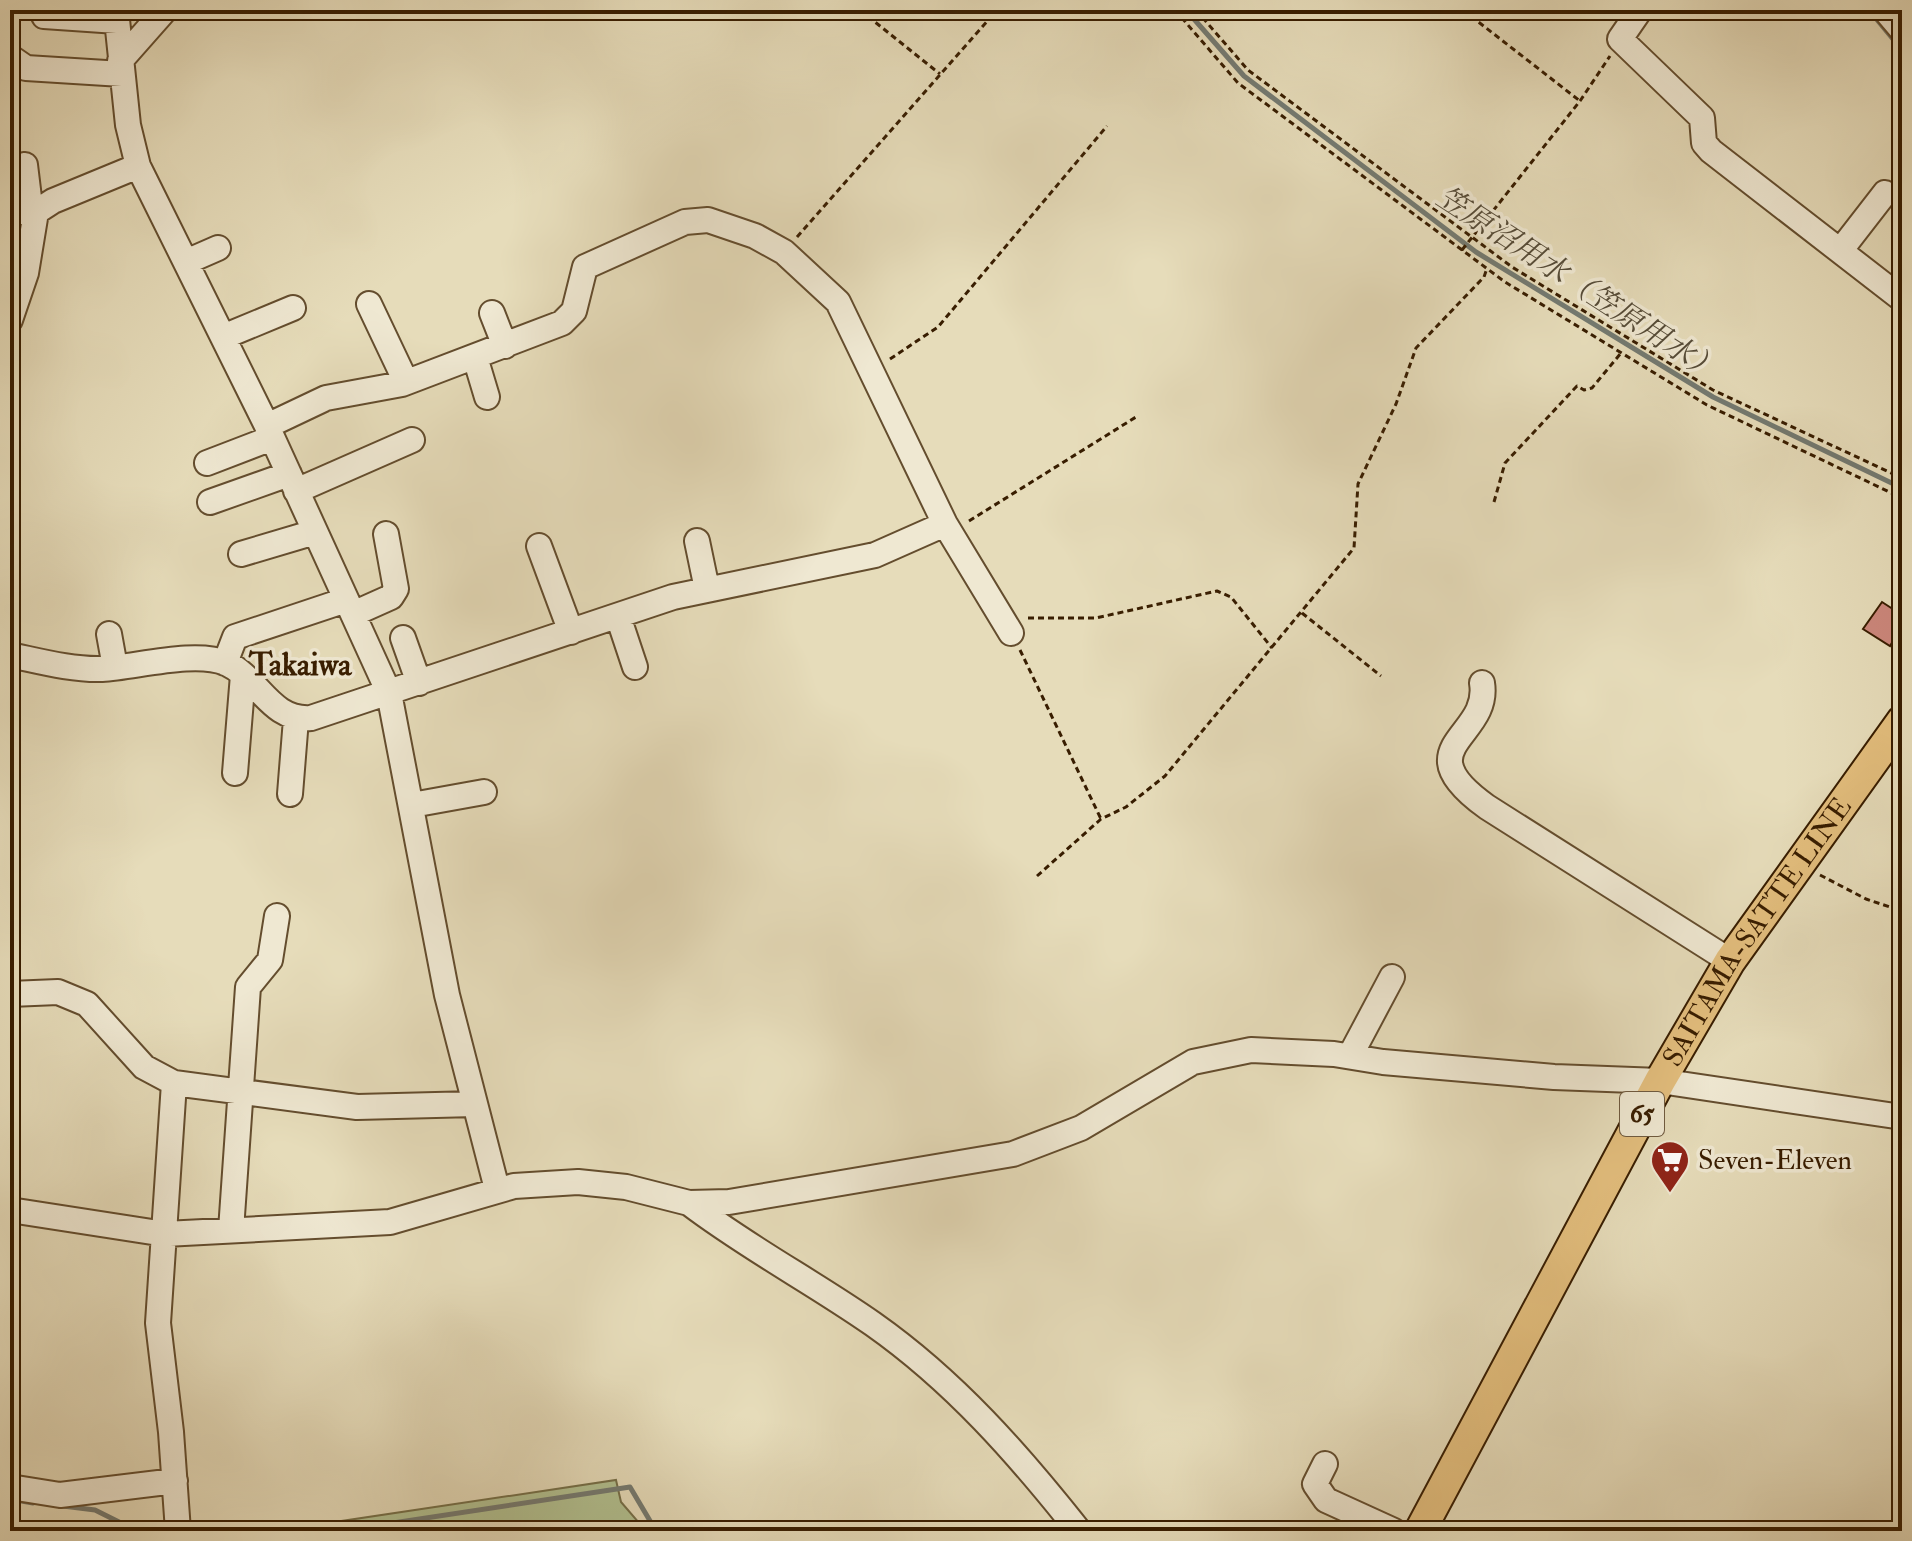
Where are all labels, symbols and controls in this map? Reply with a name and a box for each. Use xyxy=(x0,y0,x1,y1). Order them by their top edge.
water label: 笠原沼用水（笠原用水） xyxy=(1430,179,1726,389)
district label: Takaiwa xyxy=(248,645,352,685)
street label: SAITAMA-SATTE LINE xyxy=(1655,790,1859,1073)
road number: 65 xyxy=(1620,1092,1664,1136)
supermarket icon: Seven-Eleven xyxy=(1649,1139,1691,1194)
place label: Seven-Eleven xyxy=(1698,1143,1852,1178)

